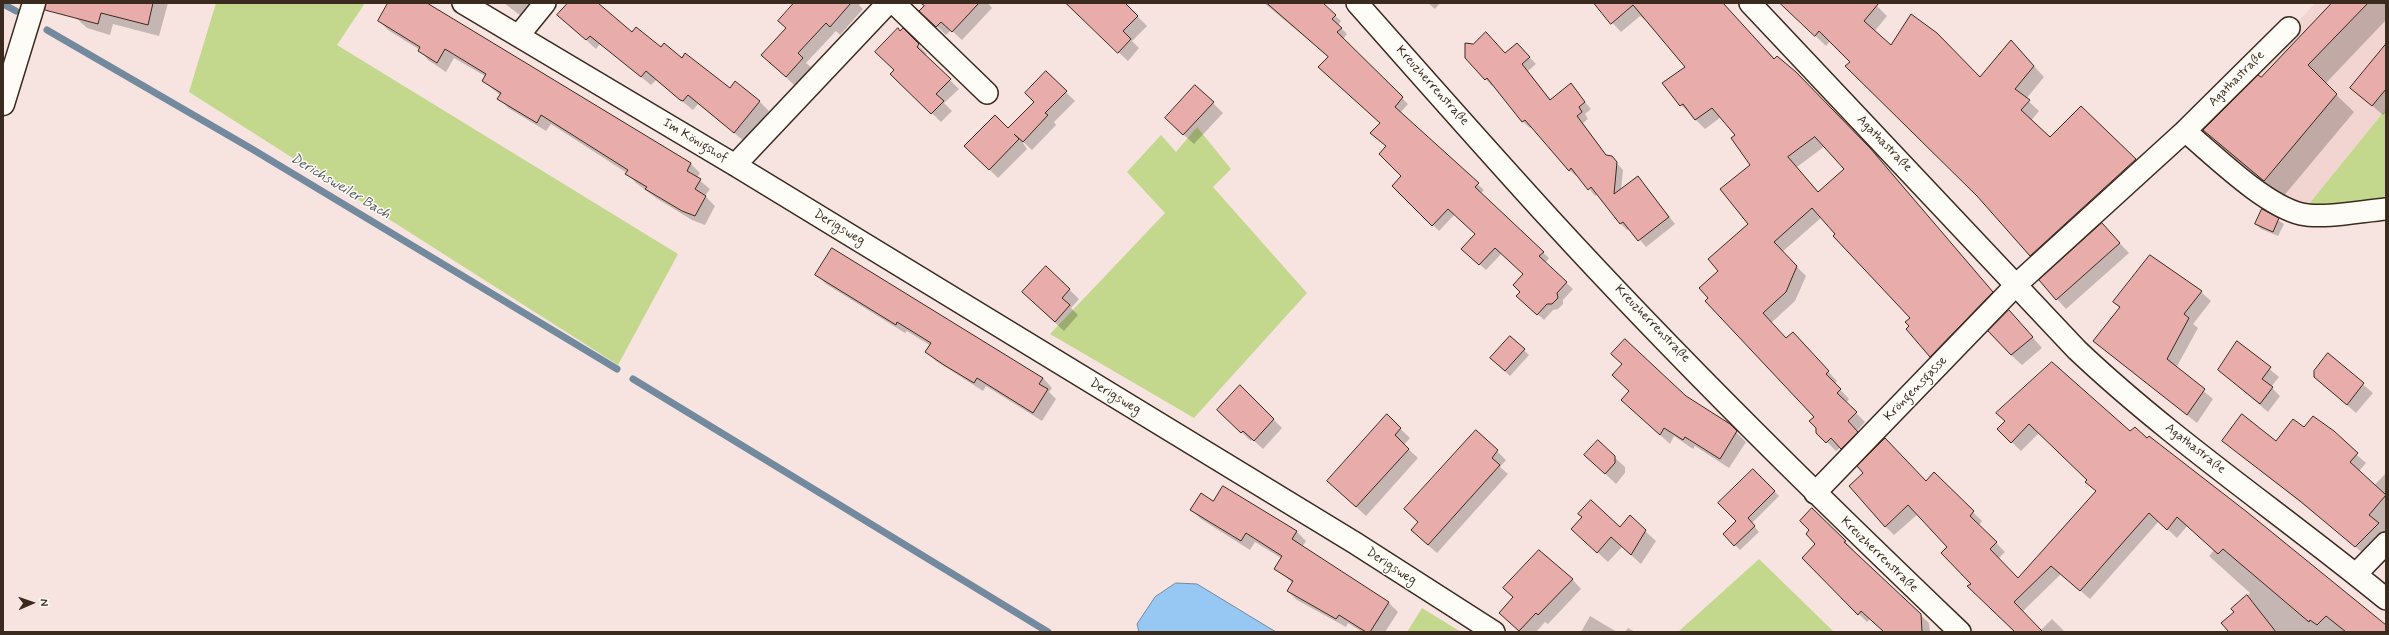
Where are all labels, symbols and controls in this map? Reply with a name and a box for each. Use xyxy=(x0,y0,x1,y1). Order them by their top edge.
street label: Kreuzherrenstraße xyxy=(1392,43,1472,129)
street label: Agathastraße xyxy=(2206,48,2268,110)
street label: Agathastraße xyxy=(1853,112,1915,176)
street label: Im Königshof xyxy=(660,116,730,166)
water label: Derichsweiler Bach xyxy=(287,151,393,223)
street label: Derigsweg xyxy=(811,207,867,249)
street label: Kreuzherrenstraße xyxy=(1611,282,1693,366)
street label: Kröngensgasse xyxy=(1881,353,1951,425)
street label: Derigsweg xyxy=(1087,376,1143,418)
street label: Agathastraße xyxy=(2162,420,2228,478)
street label: Kreuzherrenstraße xyxy=(1837,514,1921,596)
street label: Derigsweg xyxy=(1363,545,1419,589)
north arrow xyxy=(12,583,52,623)
text: N xyxy=(37,599,51,606)

